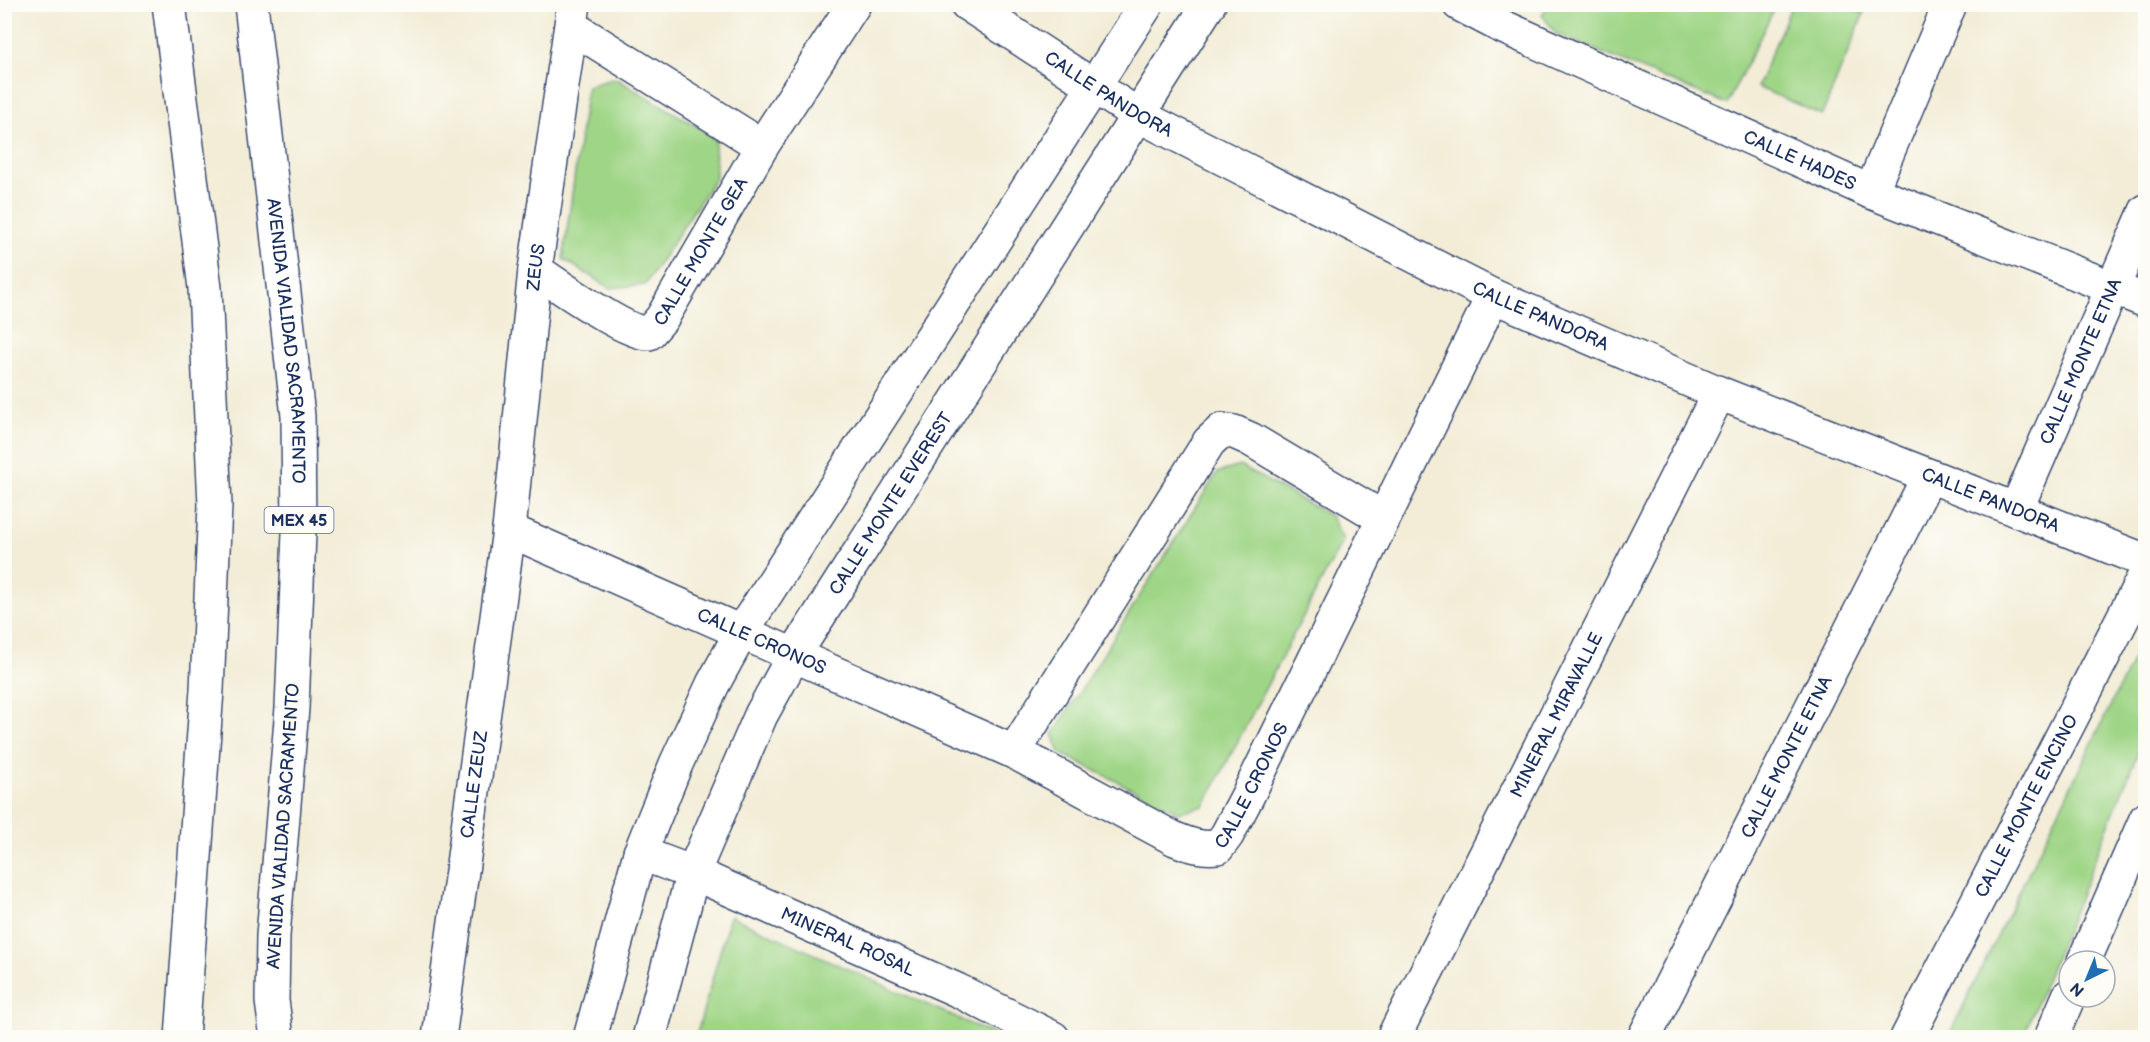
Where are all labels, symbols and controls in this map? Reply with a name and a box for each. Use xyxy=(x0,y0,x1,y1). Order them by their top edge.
street label: CALLE PANDORA xyxy=(1041,47,1176,142)
street label: CALLE HADES xyxy=(1740,126,1859,195)
street label: CALLE MONTE GEA xyxy=(650,174,752,331)
street label: AVENIDA VIALIDAD SACRAMENTO xyxy=(262,197,309,484)
street label: ZEUS xyxy=(523,242,550,293)
street label: CALLE MONTE ETNA xyxy=(2036,275,2126,448)
street label: CALLE PANDORA xyxy=(1469,277,1612,355)
street label: CALLE MONTE EVEREST xyxy=(825,408,957,599)
street label: CALLE PANDORA xyxy=(1918,464,2062,537)
road number: MEX 45 xyxy=(264,507,334,533)
street label: CALLE CRONOS xyxy=(694,604,829,679)
street label: MINERAL MIRAVALLE xyxy=(1506,629,1607,801)
street label: CALLE MONTE ETNA xyxy=(1737,673,1837,842)
street label: AVENIDA VIALIDAD SACRAMENTO xyxy=(263,682,304,970)
street label: CALLE MONTE ENCINO xyxy=(1971,711,2082,901)
street label: CALLE CRONOS xyxy=(1210,719,1293,853)
street label: CALLE ZEUZ xyxy=(457,729,492,840)
street label: MINERAL ROSAL xyxy=(777,903,918,981)
north arrow xyxy=(2057,949,2117,1009)
text: N xyxy=(2067,978,2089,1000)

